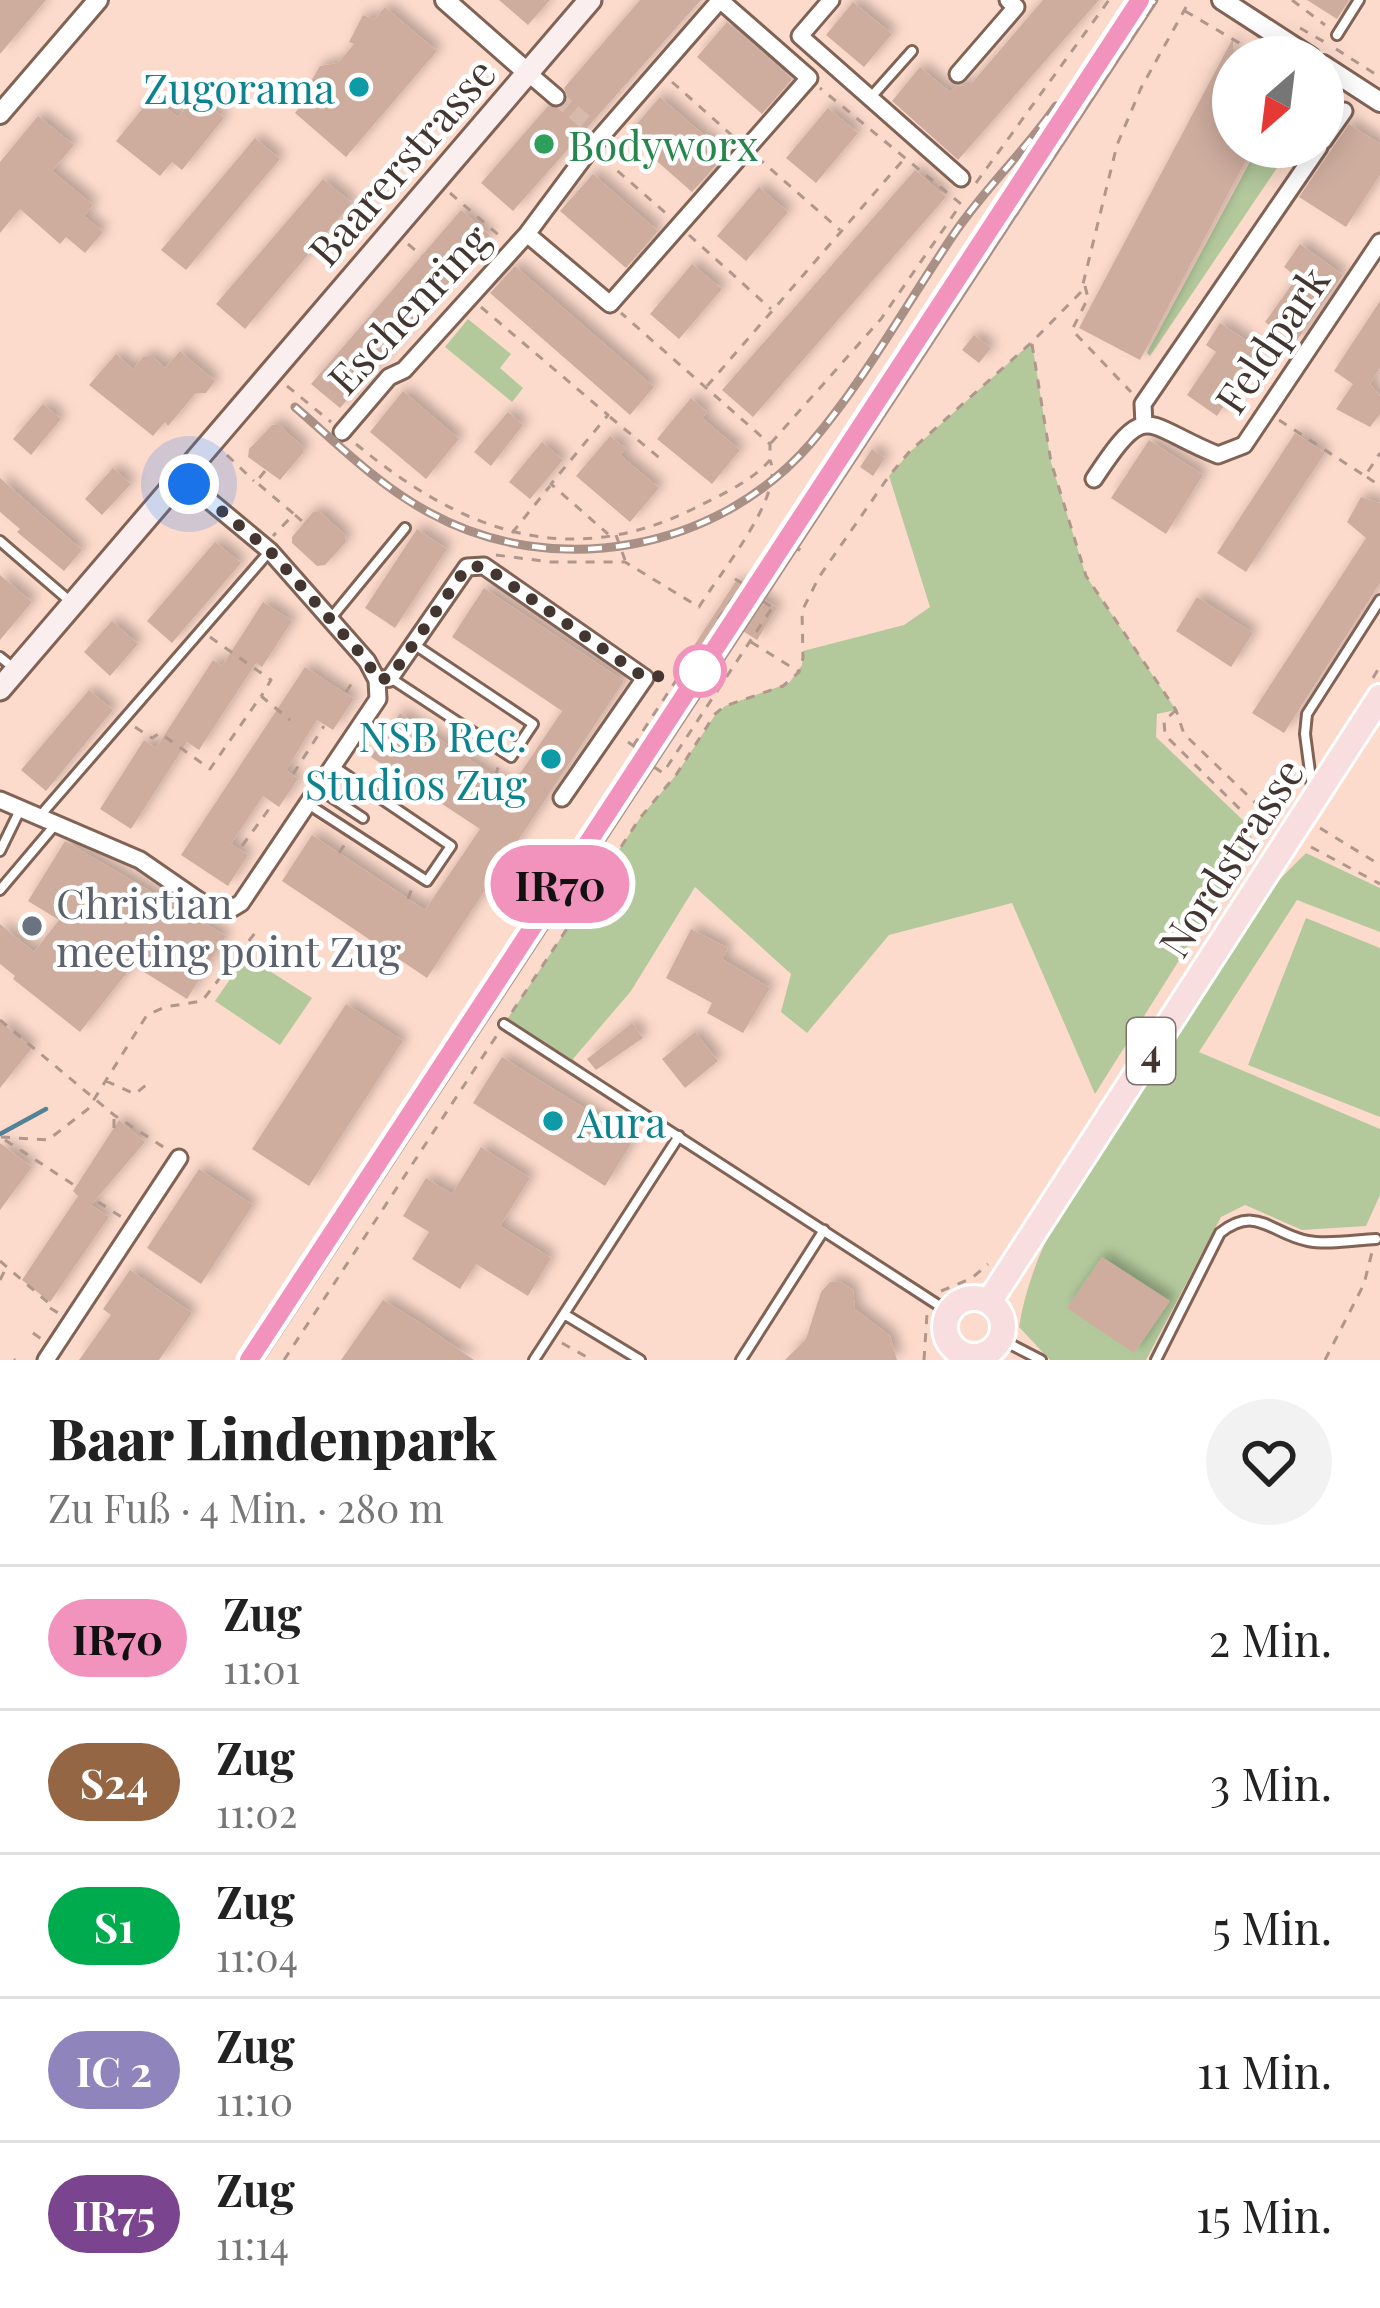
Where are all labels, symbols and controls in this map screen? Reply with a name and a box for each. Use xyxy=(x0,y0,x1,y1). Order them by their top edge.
north arrow xyxy=(1212,36,1344,168)
map controls xyxy=(1212,36,1344,168)
street label: Baarerstrasse xyxy=(295,45,507,277)
place label: Zugorama xyxy=(143,59,335,115)
marker: Zugorama xyxy=(346,74,372,100)
place label: Bodyworx xyxy=(568,116,758,172)
marker: Bodyworx xyxy=(531,131,557,157)
street label: Eschenring xyxy=(315,211,501,405)
street label: Feldpark xyxy=(1201,254,1341,424)
your location xyxy=(159,454,219,514)
unlabelled marker xyxy=(675,646,725,696)
place label: NSB Rec. Studios Zug xyxy=(305,707,527,811)
marker: NSB Rec. Studios Zug xyxy=(538,746,564,772)
street label: Nordstrasse xyxy=(1145,747,1315,967)
line badge: IR70 xyxy=(476,845,644,923)
text: IR70 xyxy=(514,856,606,912)
place label: Christian meeting point Zug xyxy=(56,874,401,978)
marker: Christian meeting point Zug xyxy=(19,913,45,939)
road number: 4 xyxy=(1127,1018,1175,1084)
place label: Aura xyxy=(576,1093,666,1149)
marker: Aura xyxy=(540,1108,566,1134)
text: Baar Lindenpark xyxy=(48,1398,496,1474)
button: heart xyxy=(1206,1399,1332,1525)
text: Zu Fuß · 4 Min. · 280 m xyxy=(48,1481,444,1533)
text: Zug xyxy=(223,1582,302,1642)
text: 2 Min. xyxy=(1209,1608,1332,1668)
text: IR70 xyxy=(72,1610,163,1666)
text: 11:01 xyxy=(223,1642,300,1694)
text: Zug xyxy=(216,1726,295,1786)
text: 3 Min. xyxy=(1210,1752,1332,1812)
text: S24 xyxy=(80,1754,148,1810)
text: 11:02 xyxy=(216,1786,297,1838)
text: Zug xyxy=(216,1870,295,1930)
text: 5 Min. xyxy=(1212,1896,1332,1956)
text: S1 xyxy=(94,1898,134,1954)
text: 11:04 xyxy=(216,1930,298,1982)
text: Zug xyxy=(216,2014,295,2074)
text: 11 Min. xyxy=(1197,2040,1332,2100)
text: IC 2 xyxy=(76,2042,152,2098)
text: 11:10 xyxy=(216,2074,293,2126)
text: Zug xyxy=(216,2158,295,2218)
text: 15 Min. xyxy=(1196,2184,1332,2244)
text: IR75 xyxy=(72,2186,156,2242)
text: 11:14 xyxy=(216,2218,289,2270)

